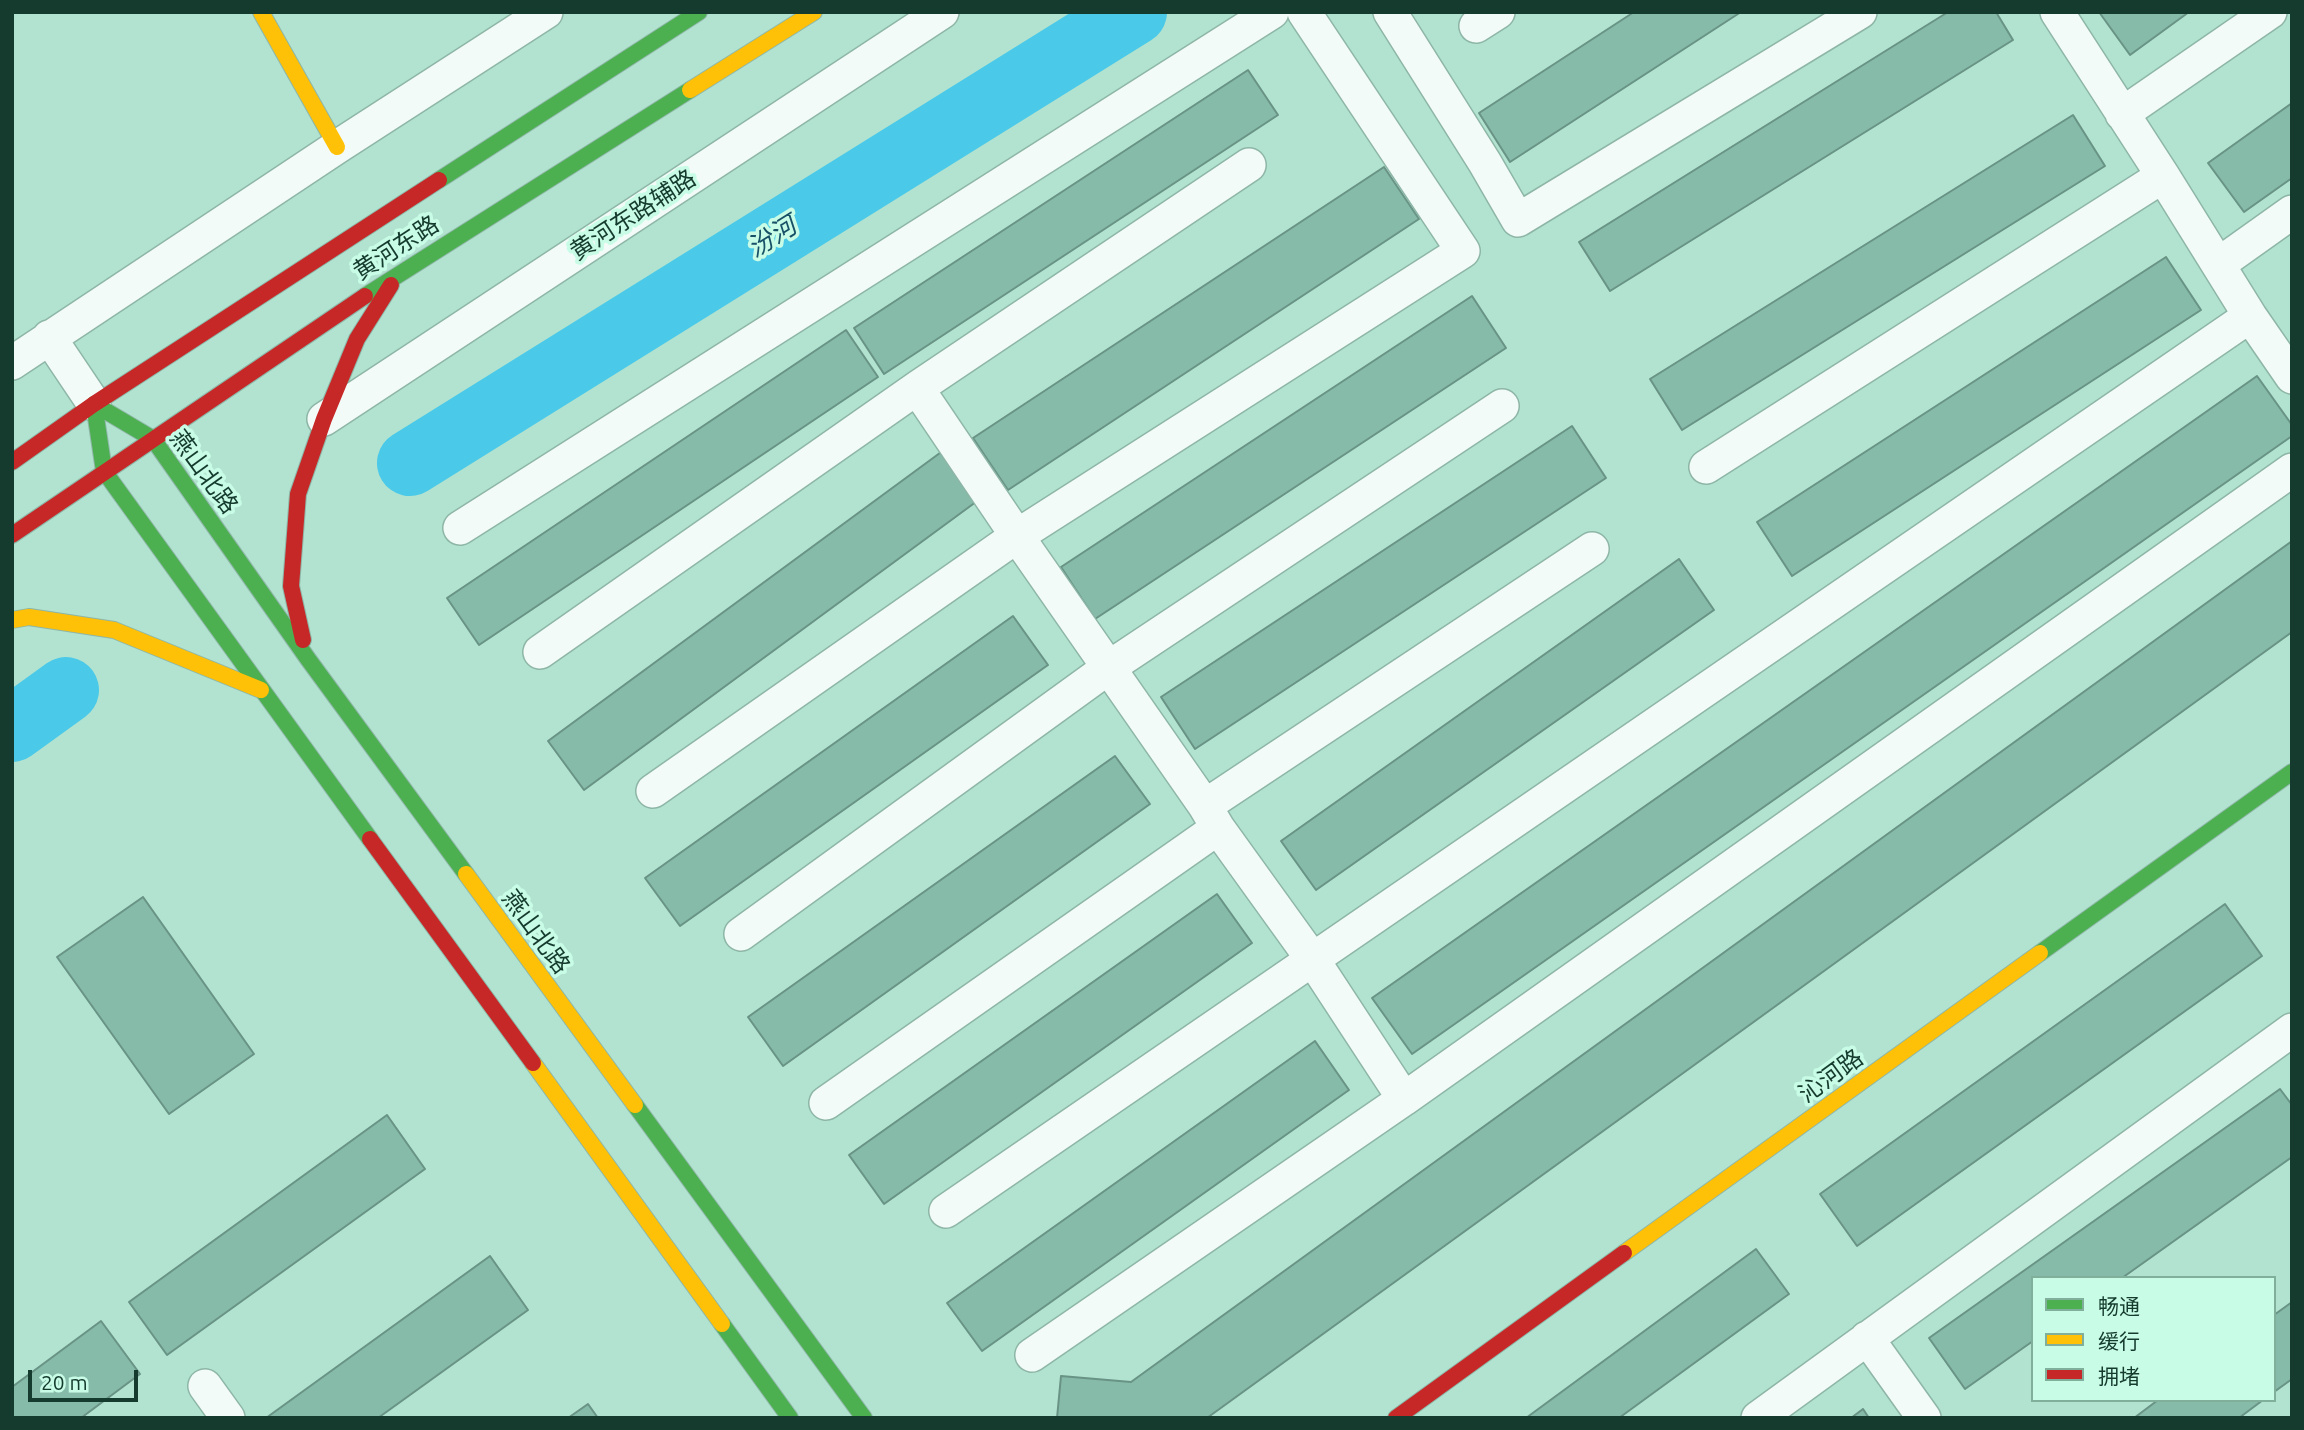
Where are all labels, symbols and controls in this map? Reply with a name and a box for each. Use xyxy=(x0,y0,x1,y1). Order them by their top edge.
street label: 黄河东路辅路 xyxy=(565,164,701,266)
street label: 黄河东路 xyxy=(348,210,444,286)
water label: 汾河 xyxy=(742,210,802,264)
street label: 燕山北路 xyxy=(164,425,244,519)
street label: 燕山北路 xyxy=(496,885,576,979)
street label: 沁河路 xyxy=(1793,1043,1869,1109)
legend xyxy=(2031,1276,2276,1402)
text: 畅通 xyxy=(2098,1294,2140,1318)
text: 缓行 xyxy=(2098,1329,2140,1353)
scale bar xyxy=(32,1356,142,1400)
text: 拥堵 xyxy=(2098,1364,2140,1388)
text: 20 m xyxy=(41,1370,88,1394)

